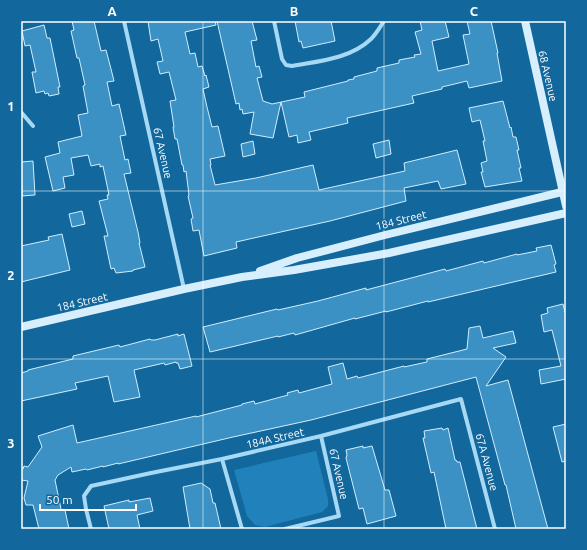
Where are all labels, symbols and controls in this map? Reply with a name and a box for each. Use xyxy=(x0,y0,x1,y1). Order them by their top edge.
text: A xyxy=(107,4,117,18)
text: B xyxy=(290,4,299,18)
text: C xyxy=(470,4,479,18)
street label: 68 Avenue xyxy=(536,49,560,103)
text: 1 xyxy=(7,99,15,113)
street label: 67 Avenue xyxy=(151,126,175,180)
street label: 184 Street xyxy=(374,208,428,232)
text: 2 xyxy=(7,268,15,282)
street label: 184 Street xyxy=(55,290,109,314)
street label: 184A Street xyxy=(245,425,306,450)
street label: 67A Avenue xyxy=(474,432,500,492)
text: 3 xyxy=(7,436,15,450)
street label: 67 Avenue xyxy=(327,447,351,501)
scale bar xyxy=(40,486,136,512)
text: 50 m xyxy=(46,493,73,506)

